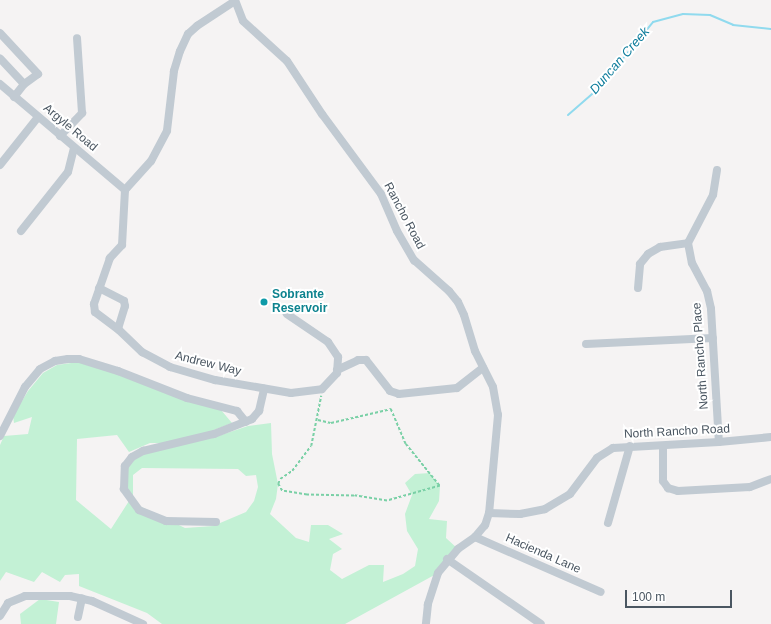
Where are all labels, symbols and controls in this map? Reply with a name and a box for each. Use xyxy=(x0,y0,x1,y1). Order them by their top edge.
water label: Duncan Creek xyxy=(587,25,653,97)
street label: Argyle Road xyxy=(40,101,100,155)
street label: Rancho Road xyxy=(380,180,428,252)
place label: Sobrante Reservoir xyxy=(272,288,327,316)
marker: Sobrante Reservoir xyxy=(259,297,269,307)
street label: North Rancho Place xyxy=(690,302,712,410)
street label: Andrew Way xyxy=(173,349,243,379)
street label: North Rancho Road xyxy=(624,422,730,442)
street label: Hacienda Lane xyxy=(503,531,583,577)
scale bar xyxy=(627,582,734,608)
text: 100 m xyxy=(632,590,665,604)

